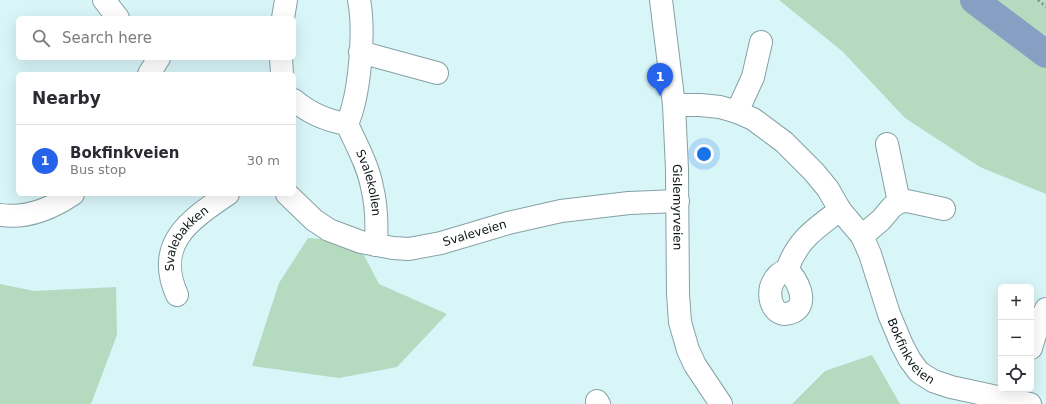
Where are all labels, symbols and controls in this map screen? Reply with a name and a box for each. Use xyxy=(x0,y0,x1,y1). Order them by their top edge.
search box xyxy=(16,16,296,60)
icon: search xyxy=(30,27,52,49)
text: Search here xyxy=(62,29,152,47)
pin: 1 xyxy=(647,63,673,96)
text: Nearby xyxy=(32,88,101,108)
text: Bokfinkveien xyxy=(70,144,179,162)
your location xyxy=(694,144,714,164)
street label: Svalekollen xyxy=(353,147,383,217)
text: 1 xyxy=(40,153,50,168)
text: 30 m xyxy=(247,153,280,168)
text: Bus stop xyxy=(70,162,126,177)
street label: Gislemyrveien xyxy=(670,164,685,250)
street label: Svalebakken xyxy=(163,203,211,271)
street label: Svaleveien xyxy=(441,217,508,249)
map controls xyxy=(998,284,1034,392)
button: + xyxy=(998,284,1034,320)
street label: Bokfinkveien xyxy=(884,316,937,387)
button: − xyxy=(998,320,1034,356)
button: locate xyxy=(998,356,1034,392)

